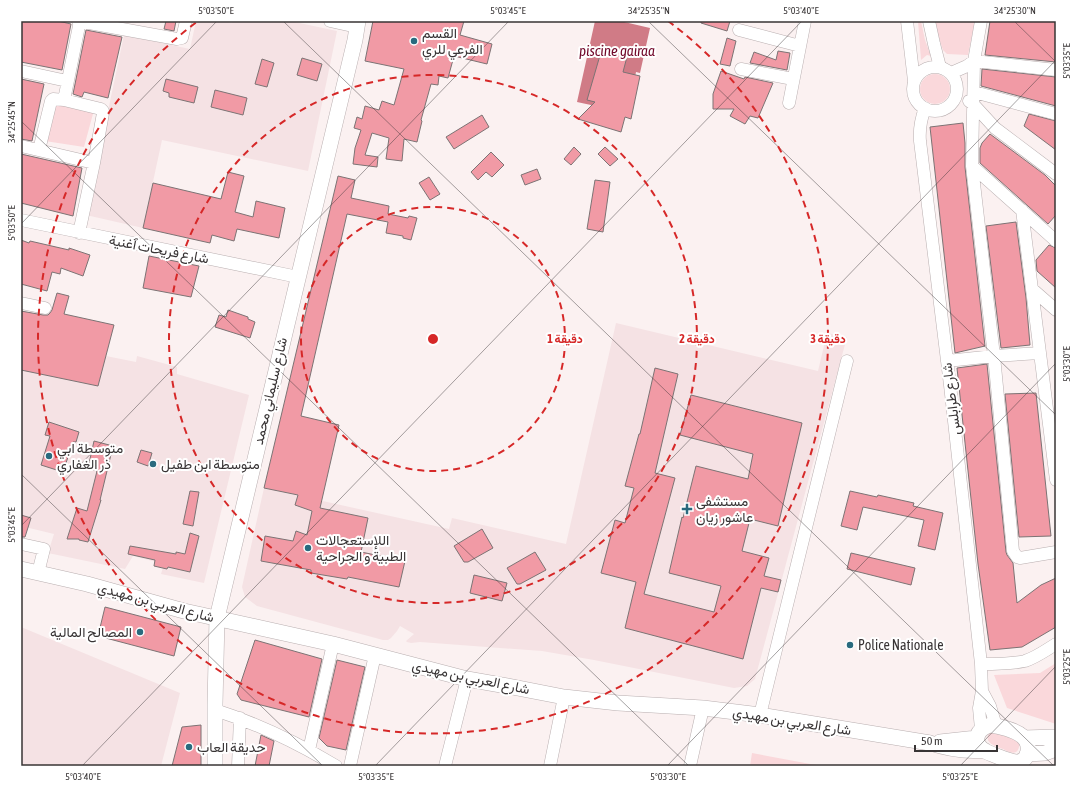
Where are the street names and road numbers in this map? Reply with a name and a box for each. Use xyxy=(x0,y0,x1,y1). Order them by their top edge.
street label: شارع فريحات ٱغنية xyxy=(107,231,210,269)
street label: شارع سليماني محمد xyxy=(250,336,294,447)
street label: شارع طرابلس xyxy=(939,362,966,436)
street label: شارع العربي بن مهيدي xyxy=(95,579,216,629)
street label: شارع العربي بن مهيدي xyxy=(410,657,531,701)
street label: شارع العربي بن مهيدي xyxy=(731,704,852,742)

